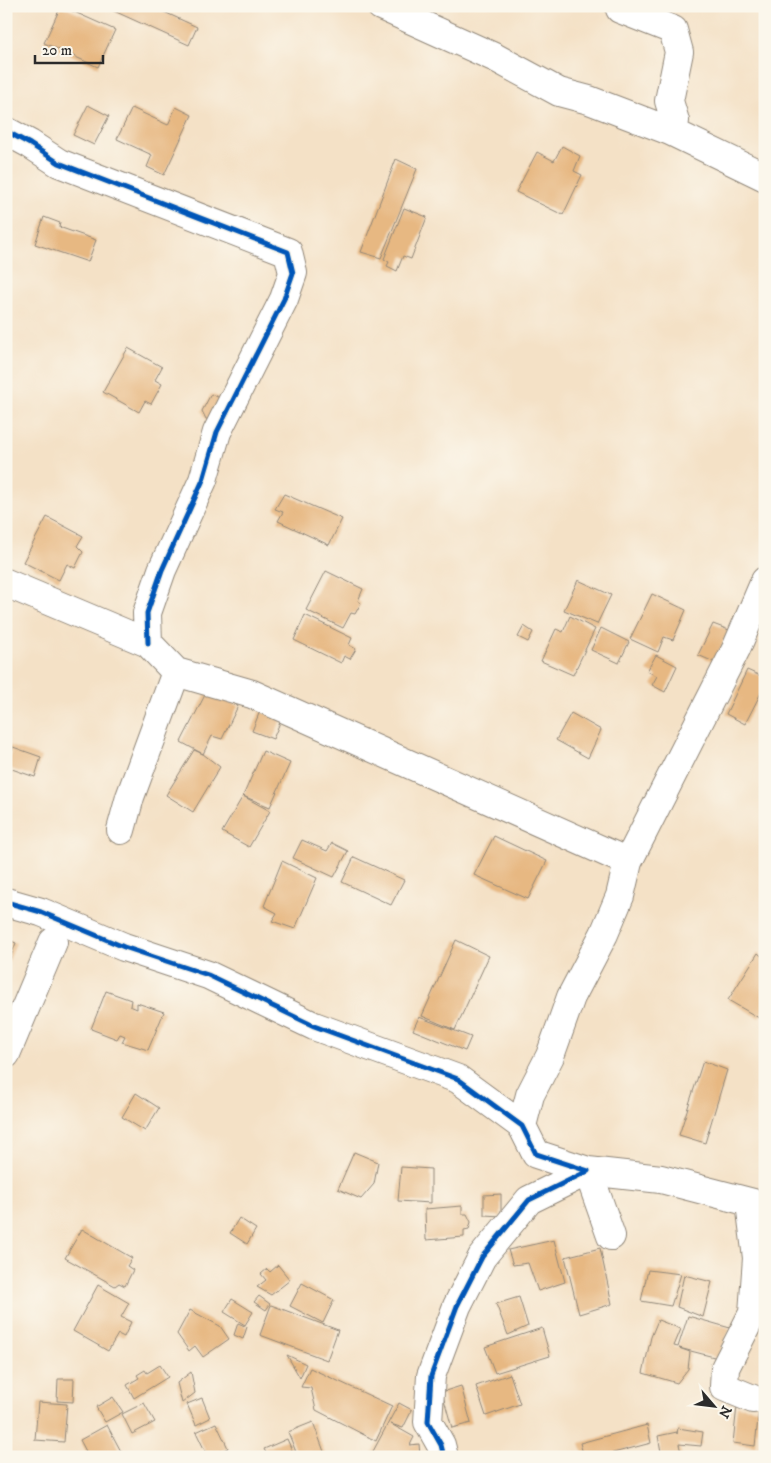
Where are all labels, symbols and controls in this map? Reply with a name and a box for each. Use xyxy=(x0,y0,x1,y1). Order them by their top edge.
scale bar xyxy=(35,32,102,64)
text: 20 m xyxy=(42,41,72,60)
north arrow xyxy=(688,1380,738,1430)
text: N xyxy=(714,1402,735,1421)

